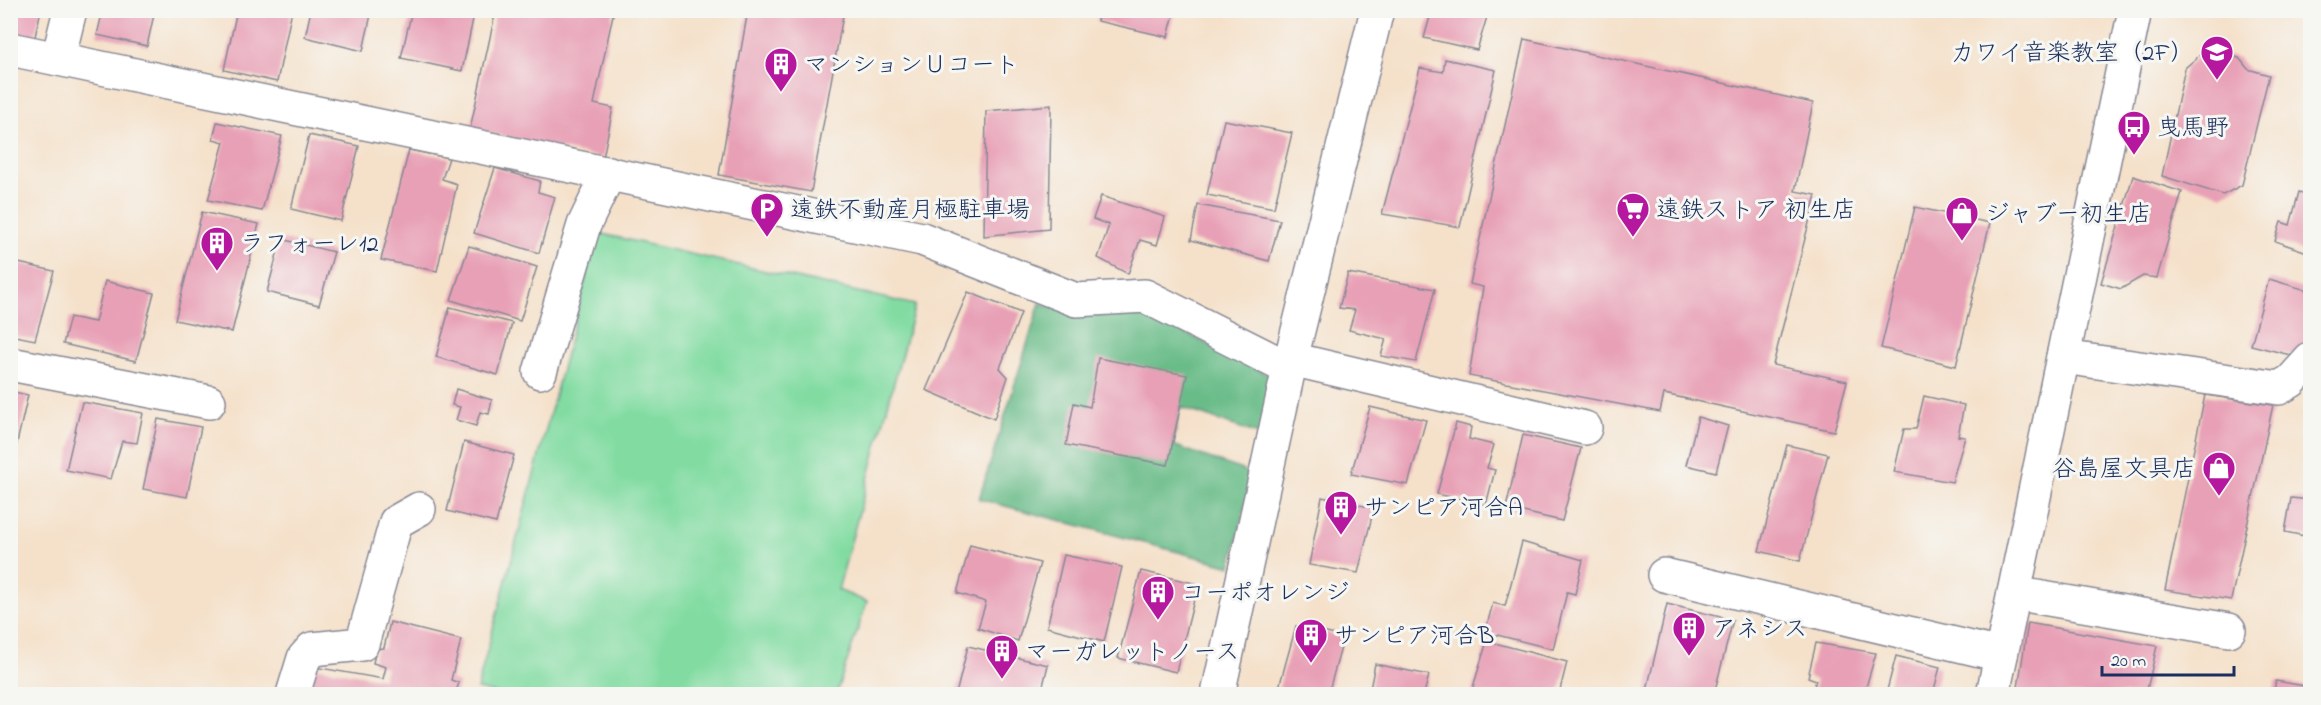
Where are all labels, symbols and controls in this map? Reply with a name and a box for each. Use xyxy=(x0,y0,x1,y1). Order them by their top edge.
school or university icon: カワイ音楽教室（2F） xyxy=(2199,34,2235,81)
place label: カワイ音楽教室（2F） xyxy=(1951,37,2194,72)
building icon: マンションＵコート xyxy=(763,46,799,93)
place label: マンションＵコート xyxy=(804,49,1019,84)
bus stop icon: 曳馬野 xyxy=(2116,109,2152,156)
place label: 曳馬野 xyxy=(2157,112,2229,147)
parking icon: 遠鉄不動産月極駐車場 xyxy=(749,191,785,238)
supermarket icon: 遠鉄ストア 初生店 xyxy=(1615,191,1651,238)
place label: 遠鉄不動産月極駐車場 xyxy=(790,194,1030,229)
place label: 遠鉄ストア 初生店 xyxy=(1656,194,1856,229)
shop icon: ジャブー初生店 xyxy=(1944,195,1980,242)
place label: ジャブー初生店 xyxy=(1985,198,2152,233)
building icon: ラフォーレ12 xyxy=(199,225,235,272)
place label: ラフォーレ12 xyxy=(240,228,379,263)
shop icon: 谷島屋文具店 xyxy=(2201,450,2237,497)
place label: 谷島屋文具店 xyxy=(2052,453,2196,488)
building icon: サンピア河合A xyxy=(1323,489,1359,536)
place label: サンピア河合A xyxy=(1364,492,1523,527)
building icon: コーポオレンジ xyxy=(1140,574,1176,621)
place label: コーポオレンジ xyxy=(1181,577,1349,612)
building icon: アネシス xyxy=(1671,610,1707,657)
place label: アネシス xyxy=(1712,613,1808,648)
building icon: サンピア河合B xyxy=(1293,617,1329,664)
place label: サンピア河合B xyxy=(1334,620,1494,655)
building icon: マーガレットノース xyxy=(984,633,1020,680)
place label: マーガレットノース xyxy=(1025,636,1240,671)
scale bar xyxy=(2102,639,2234,677)
text: 20 m xyxy=(2111,649,2146,675)

